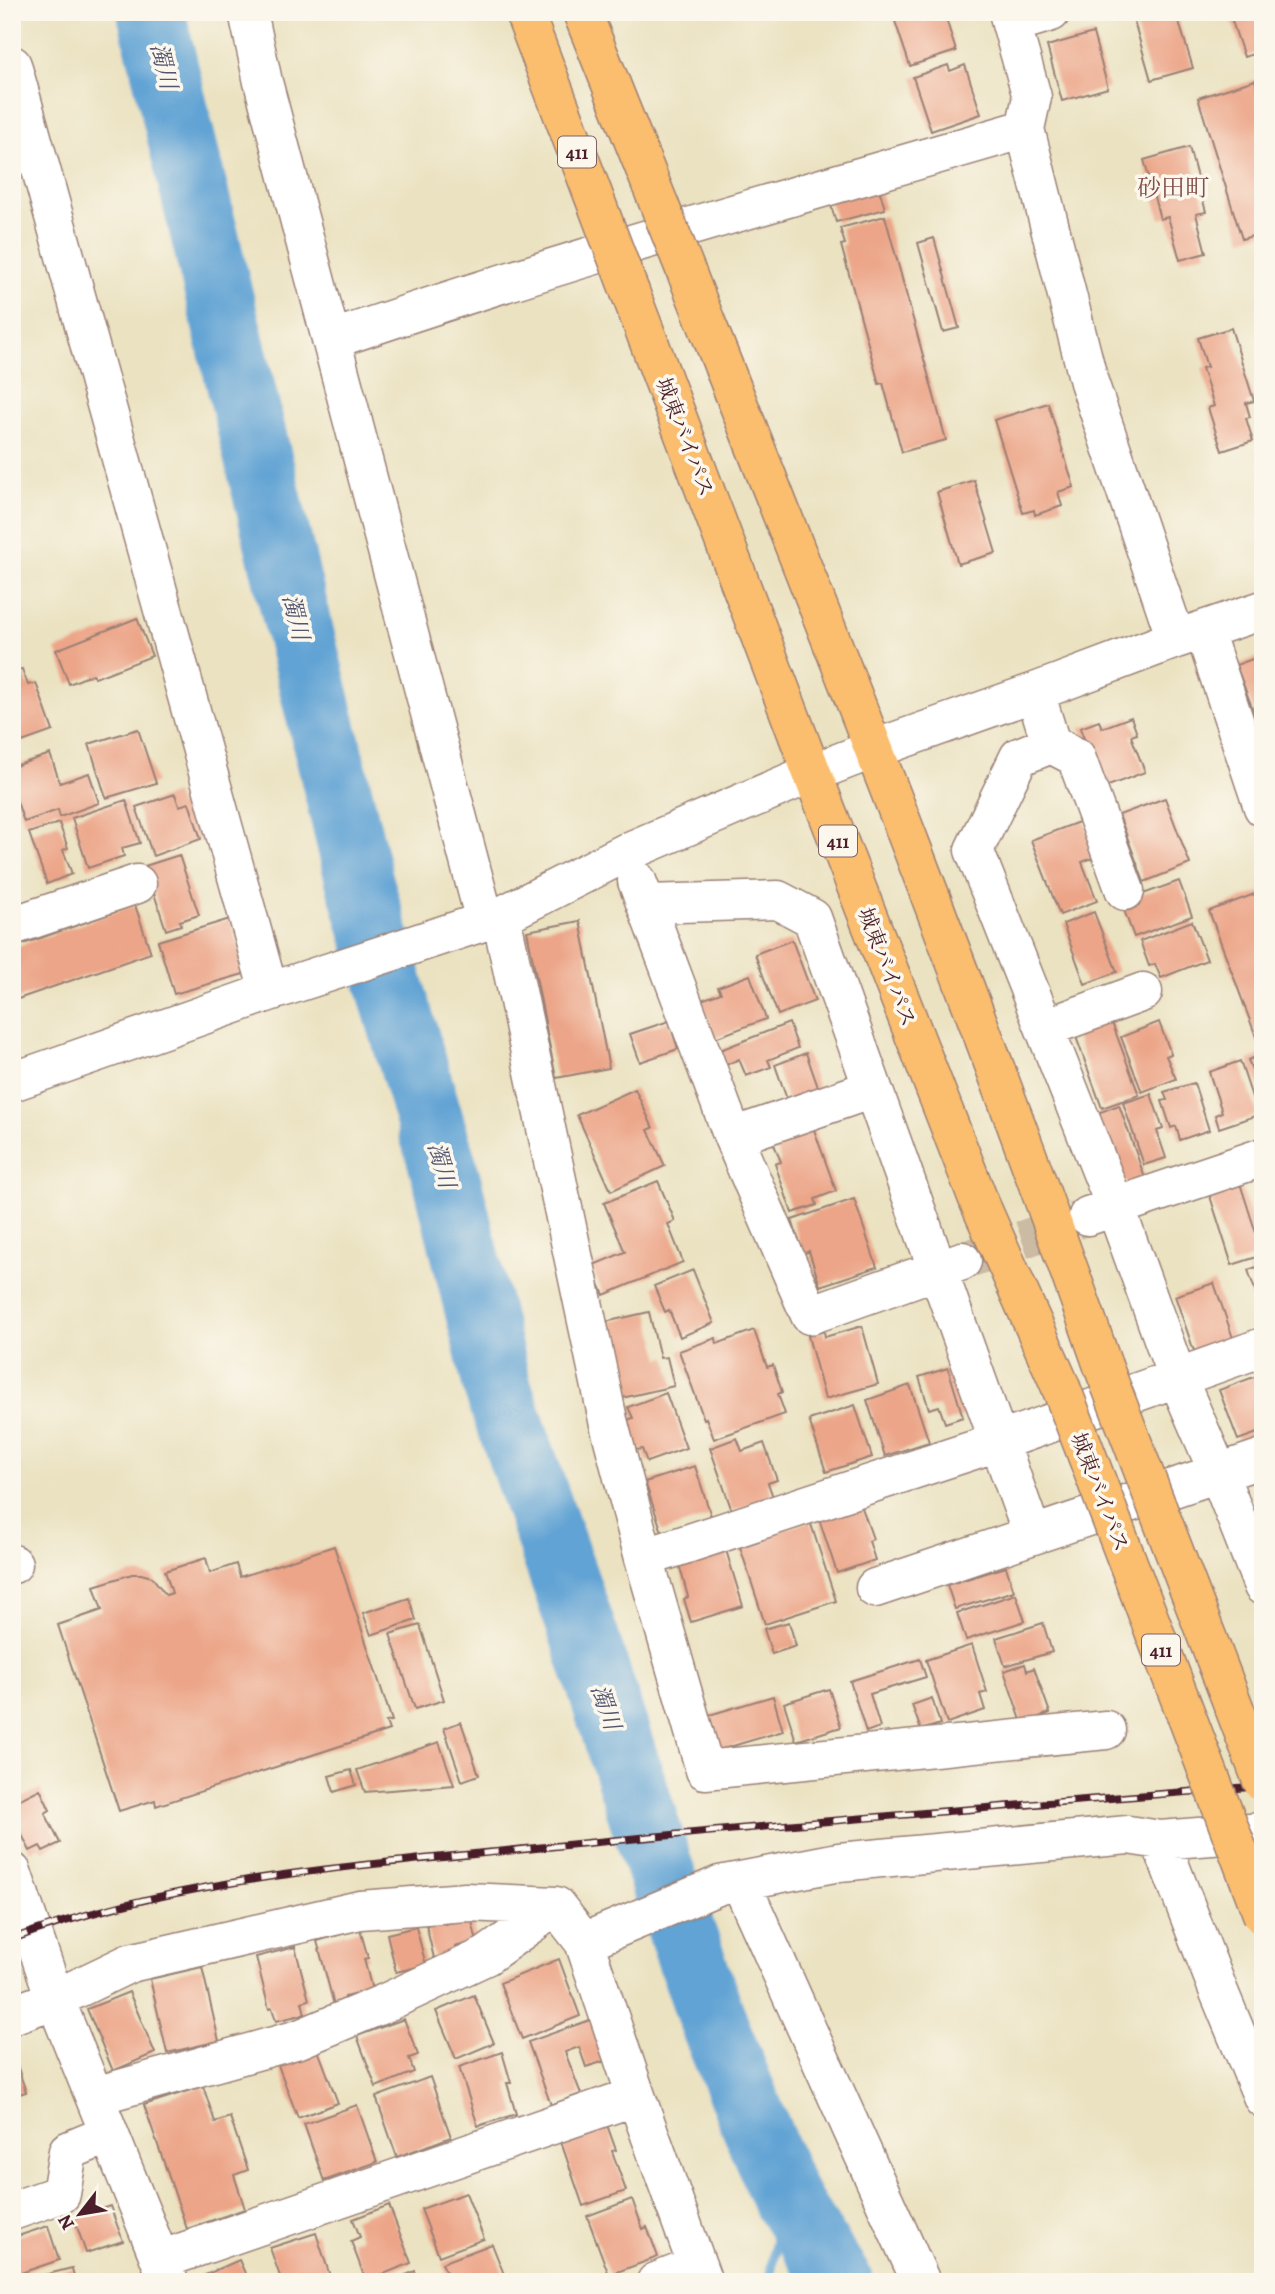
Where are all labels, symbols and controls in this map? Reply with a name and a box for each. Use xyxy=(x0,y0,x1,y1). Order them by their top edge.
water label: 濁川 xyxy=(143,40,185,95)
road number: 411 xyxy=(558,136,596,168)
district label: 砂田町 xyxy=(1137,172,1209,204)
street label: 城東バイパス xyxy=(649,373,721,501)
water label: 濁川 xyxy=(275,591,317,646)
road number: 411 xyxy=(819,826,857,856)
street label: 城東バイパス xyxy=(851,903,923,1031)
water label: 濁川 xyxy=(420,1139,464,1194)
street label: 城東バイパス xyxy=(1064,1428,1136,1556)
road number: 411 xyxy=(1142,1634,1180,1666)
water label: 濁川 xyxy=(583,1680,629,1737)
north arrow xyxy=(46,2178,116,2248)
text: N xyxy=(51,2209,81,2235)

